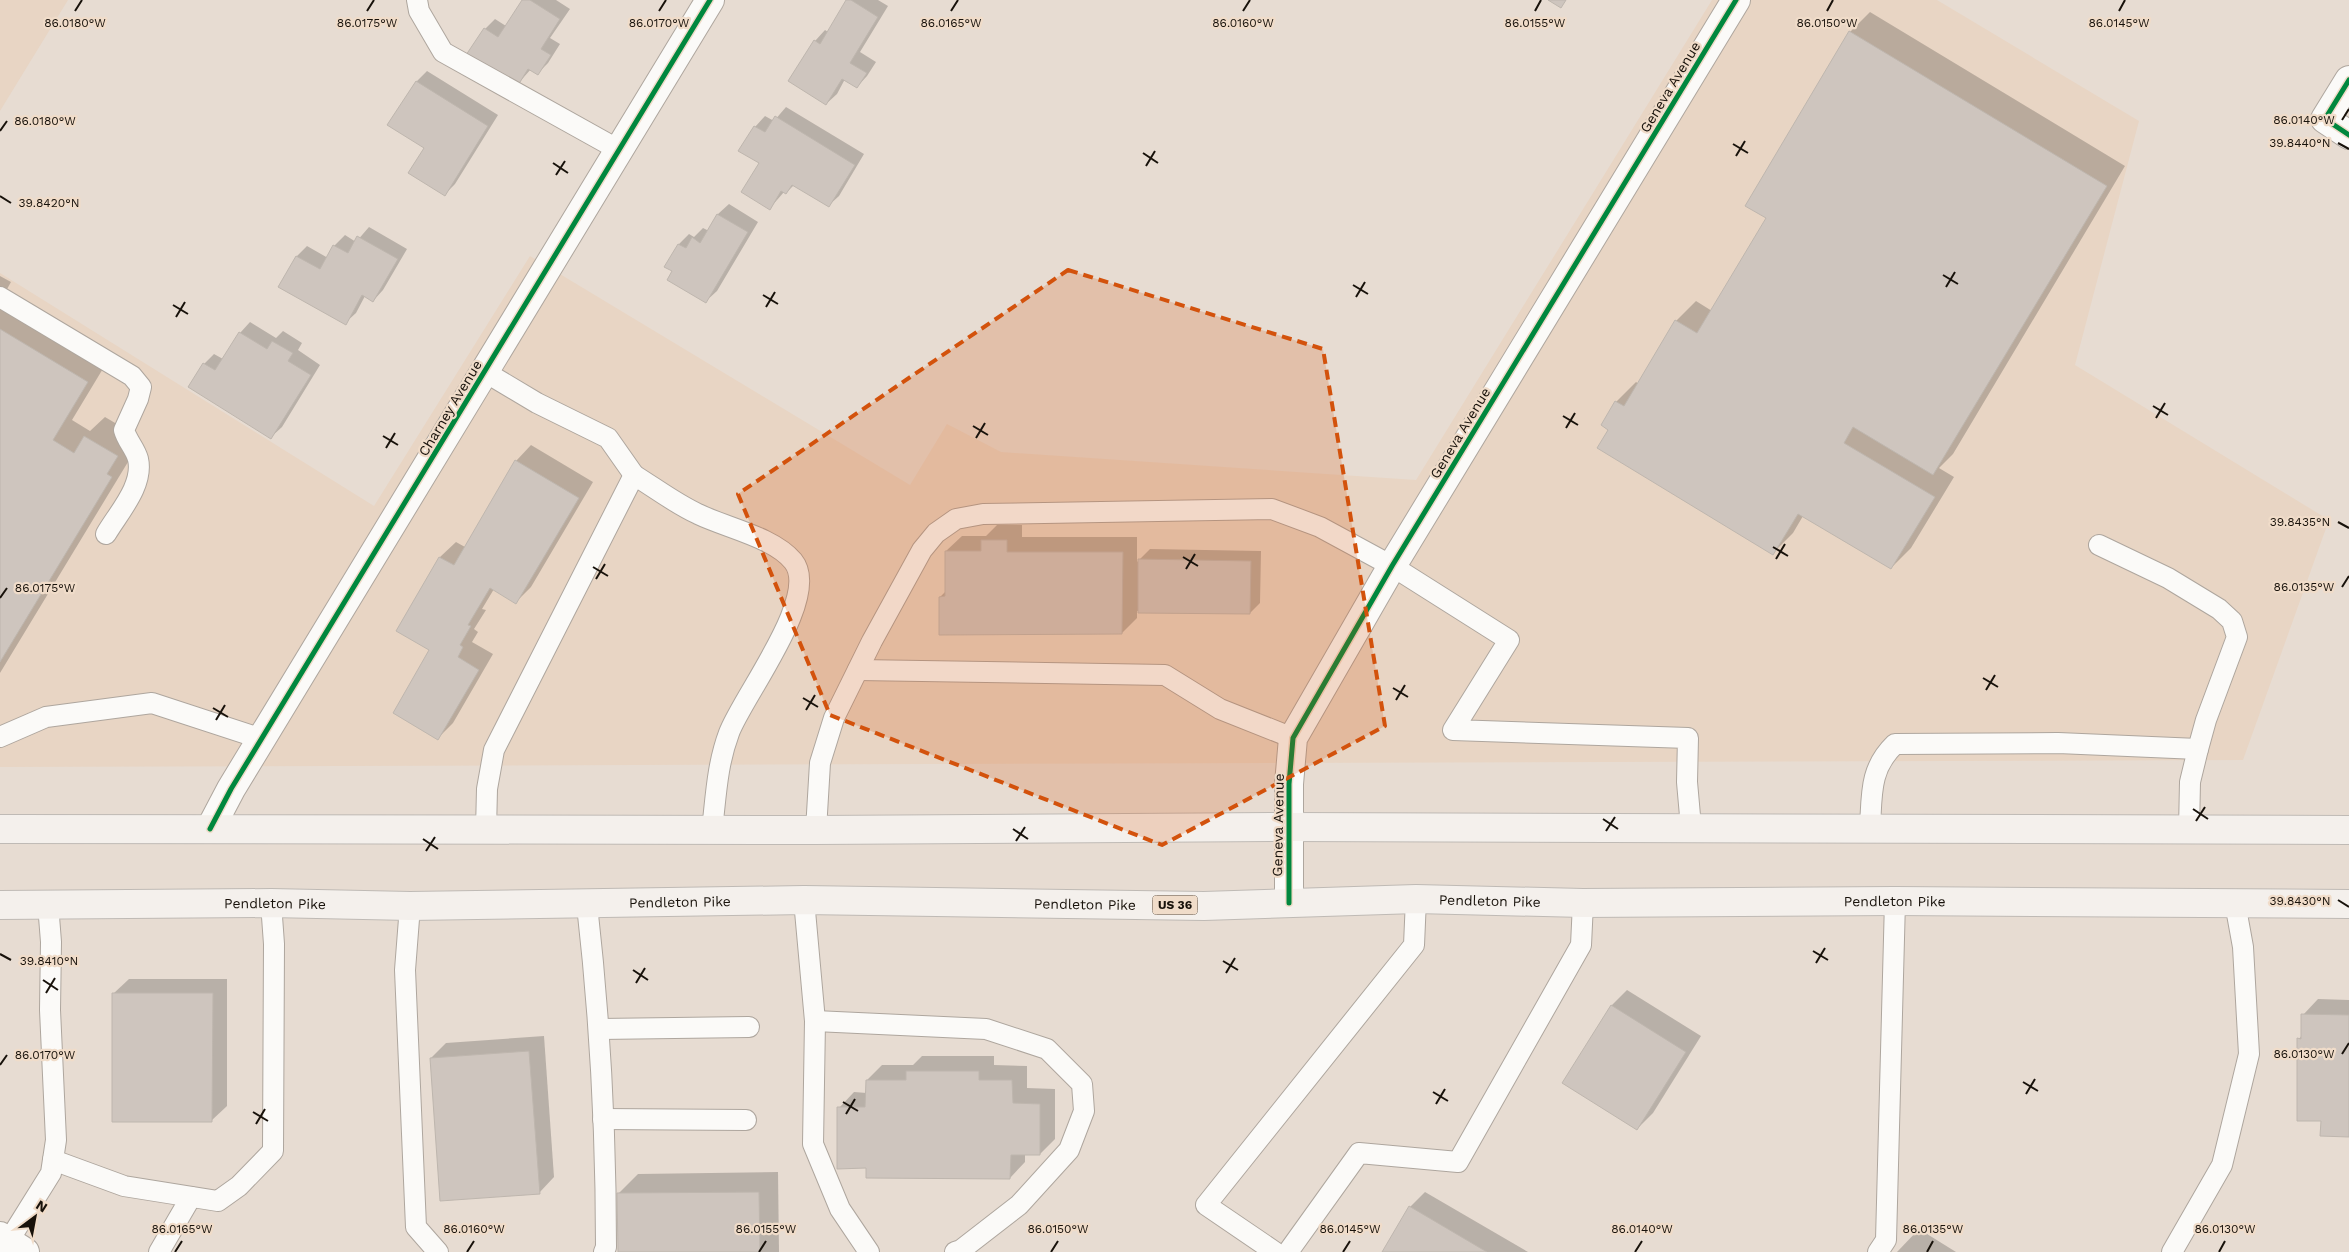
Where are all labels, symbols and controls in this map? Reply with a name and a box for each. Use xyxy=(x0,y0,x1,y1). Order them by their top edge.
text: 86.0180°W xyxy=(44,16,106,30)
text: 86.0175°W xyxy=(337,16,398,30)
text: 86.0170°W xyxy=(629,16,690,30)
text: 86.0165°W xyxy=(920,16,982,30)
text: 86.0160°W xyxy=(1212,16,1274,30)
text: 86.0155°W xyxy=(1505,16,1566,30)
text: 86.0150°W xyxy=(1796,16,1858,30)
text: 86.0145°W xyxy=(2088,16,2150,30)
street label: Geneva Avenue xyxy=(1637,39,1703,135)
text: 86.0140°W xyxy=(2273,113,2335,127)
text: 86.0180°W xyxy=(14,114,76,128)
text: 39.8440°N xyxy=(2269,136,2331,150)
text: 39.8420°N xyxy=(19,196,79,210)
street label: Charney Avenue xyxy=(415,357,485,459)
street label: Geneva Avenue xyxy=(1427,385,1493,481)
text: 39.8435°N xyxy=(2270,515,2330,529)
text: 86.0135°W xyxy=(2274,580,2335,594)
text: 86.0175°W xyxy=(15,581,76,595)
street label: Geneva Avenue xyxy=(1269,773,1287,877)
street label: Pendleton Pike xyxy=(1439,892,1541,910)
street label: Pendleton Pike xyxy=(629,893,731,911)
street label: Pendleton Pike xyxy=(1844,893,1946,909)
text: 39.8430°N xyxy=(2270,894,2330,908)
street label: Pendleton Pike xyxy=(224,895,326,912)
street label: Pendleton Pike xyxy=(1034,895,1136,913)
road number: US 36 xyxy=(1152,896,1198,914)
text: 39.8410°N xyxy=(20,954,78,968)
text: 86.0130°W xyxy=(2273,1047,2335,1061)
text: 86.0170°W xyxy=(15,1048,76,1062)
north arrow xyxy=(10,1192,60,1242)
text: N xyxy=(33,1196,51,1216)
text: 86.0165°W xyxy=(151,1222,213,1236)
text: 86.0160°W xyxy=(443,1222,505,1236)
text: 86.0155°W xyxy=(736,1222,797,1236)
text: 86.0150°W xyxy=(1027,1222,1089,1236)
text: 86.0145°W xyxy=(1319,1222,1381,1236)
text: 86.0140°W xyxy=(1611,1222,1673,1236)
text: 86.0135°W xyxy=(1903,1222,1964,1236)
text: 86.0130°W xyxy=(2194,1222,2256,1236)

